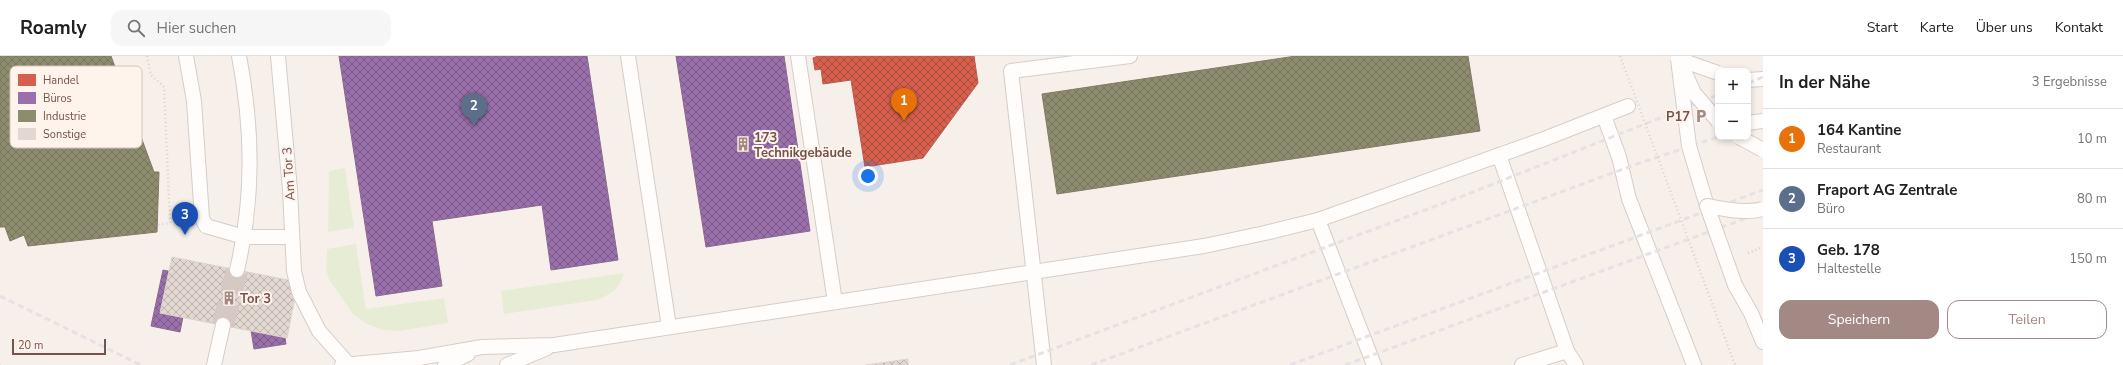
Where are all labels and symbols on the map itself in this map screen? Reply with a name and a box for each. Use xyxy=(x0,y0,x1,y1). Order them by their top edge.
legend xyxy=(10,66,142,148)
text: Handel xyxy=(43,73,80,88)
pin: 1 xyxy=(891,88,917,121)
text: Büros xyxy=(43,91,72,106)
pin: 2 xyxy=(461,93,487,126)
place label: P17 xyxy=(1666,108,1690,126)
parking icon: P17 xyxy=(1693,108,1709,124)
text: Industrie xyxy=(43,109,86,124)
text: Sonstige xyxy=(43,127,86,142)
place label: 173 Technikgebäude xyxy=(754,129,852,162)
building icon: 173 Technikgebäude xyxy=(735,136,751,152)
street label: Am Tor 3 xyxy=(278,146,300,201)
your location xyxy=(858,166,878,186)
pin: 3 xyxy=(172,202,198,235)
building icon: Tor 3 xyxy=(221,290,237,306)
place label: Tor 3 xyxy=(240,290,271,308)
scale bar xyxy=(12,337,106,356)

